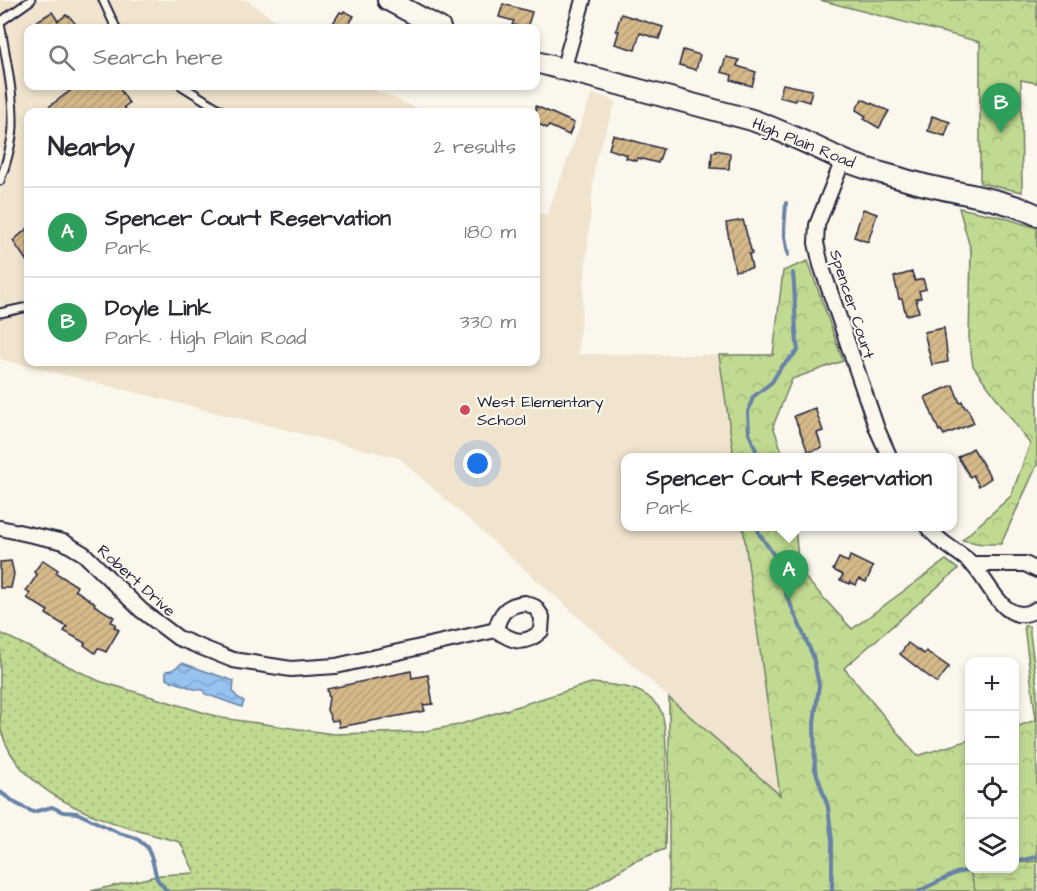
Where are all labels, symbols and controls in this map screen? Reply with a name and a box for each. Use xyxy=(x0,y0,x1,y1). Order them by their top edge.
search box xyxy=(24,24,540,90)
icon: search xyxy=(45,41,78,74)
text: Search here xyxy=(93,42,223,73)
pin: B xyxy=(982,84,1020,133)
street label: High Plain Road xyxy=(749,112,858,174)
text: Nearby xyxy=(48,129,135,165)
text: 2 results xyxy=(433,133,516,161)
text: Spencer Court Reservation xyxy=(105,203,391,234)
text: A xyxy=(61,218,74,246)
text: 180 m xyxy=(464,218,516,246)
text: Park xyxy=(105,234,151,262)
street label: Spencer Court xyxy=(824,247,880,362)
text: Doyle Link xyxy=(105,293,211,324)
text: B xyxy=(60,308,75,336)
text: 330 m xyxy=(459,308,516,336)
text: Park · High Plain Road xyxy=(105,324,306,352)
place label: West Elementary School xyxy=(477,391,604,431)
marker: West Elementary School xyxy=(458,403,472,417)
your location xyxy=(463,449,492,478)
popup xyxy=(621,453,957,531)
text: Spencer Court Reservation xyxy=(646,463,932,494)
text: Park xyxy=(646,494,692,522)
street label: Robert Drive xyxy=(92,540,180,622)
pin: A xyxy=(770,550,808,600)
map controls xyxy=(965,657,1019,873)
button: + xyxy=(965,657,1019,711)
button: − xyxy=(965,711,1019,765)
button: locate xyxy=(965,765,1019,819)
button: layers xyxy=(965,819,1019,873)

